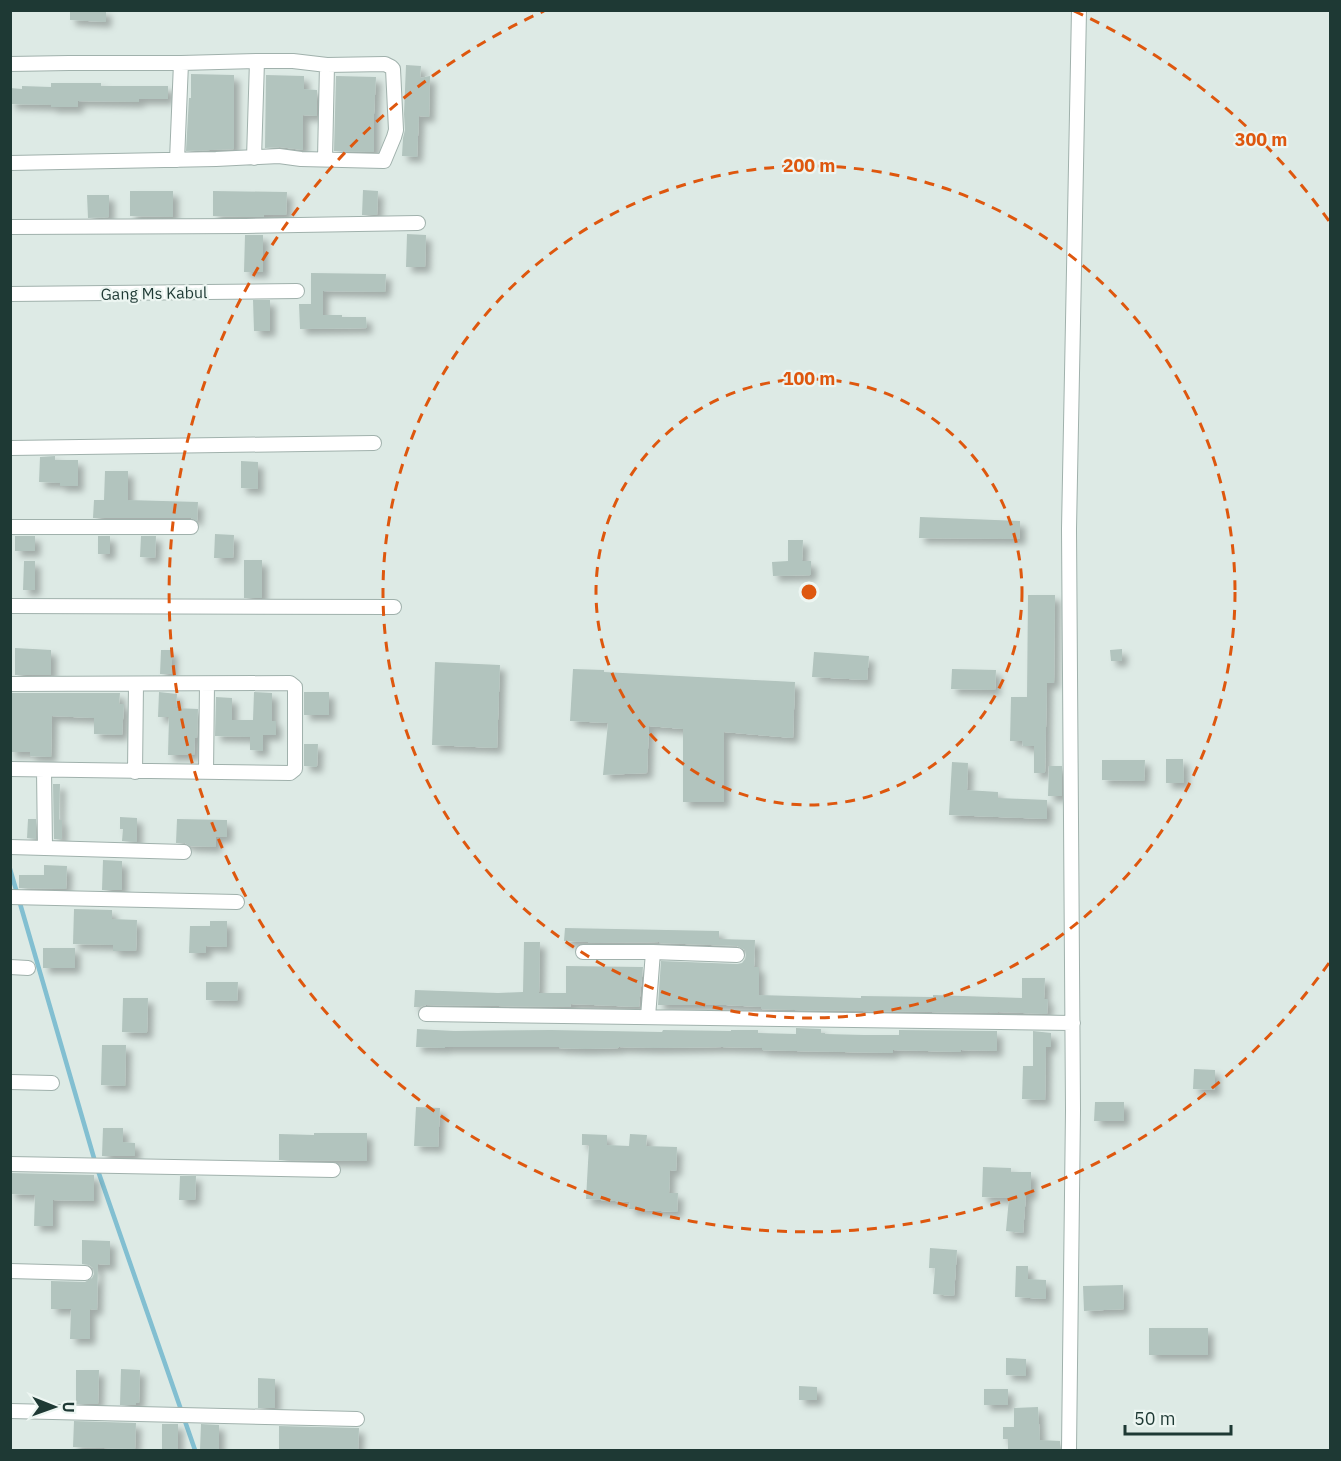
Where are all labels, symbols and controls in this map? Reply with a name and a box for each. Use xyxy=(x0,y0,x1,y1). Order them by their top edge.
text: 300 m xyxy=(1235,128,1287,151)
text: 200 m xyxy=(783,154,835,177)
street label: Gang Ms Kabul xyxy=(100,282,208,304)
text: 100 m xyxy=(783,367,835,390)
centre of rings xyxy=(799,582,819,602)
north arrow xyxy=(24,1377,84,1437)
scale bar xyxy=(1125,1398,1232,1436)
text: U xyxy=(59,1402,79,1413)
text: 50 m xyxy=(1134,1407,1176,1430)

